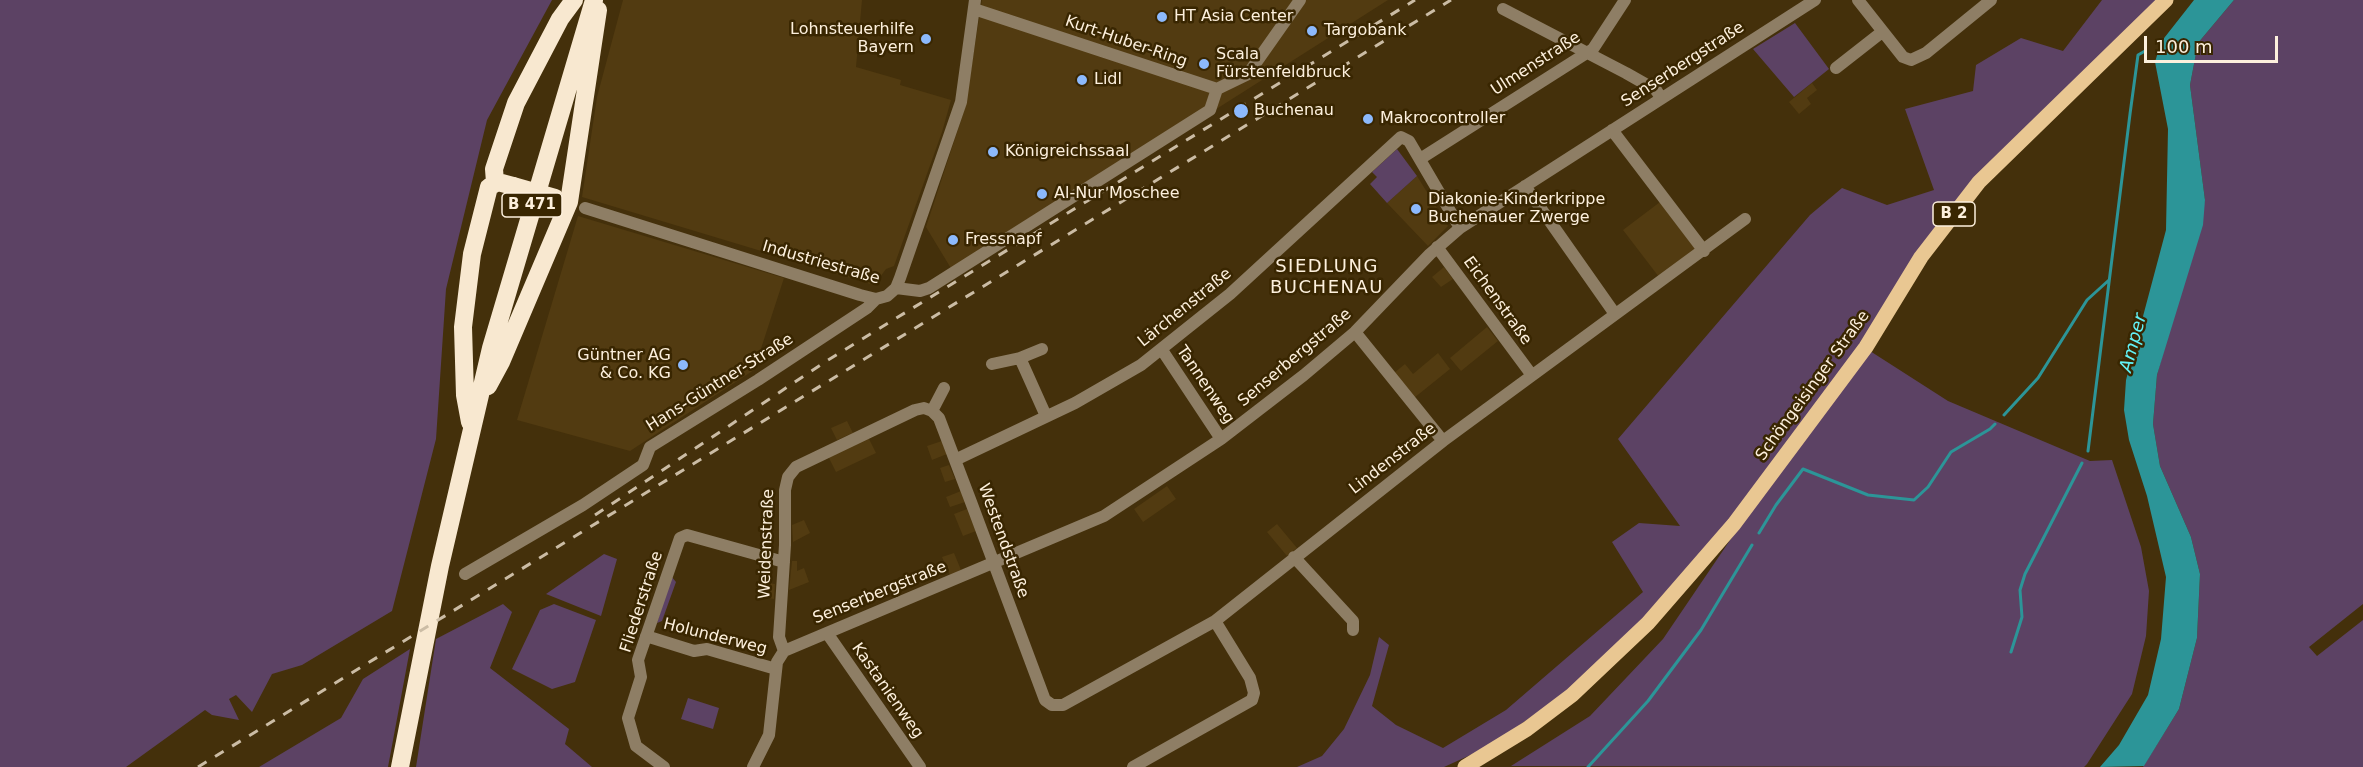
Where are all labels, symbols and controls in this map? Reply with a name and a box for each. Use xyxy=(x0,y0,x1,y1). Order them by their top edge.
place label: HT Asia Center xyxy=(1174,7,1293,27)
marker: HT Asia Center xyxy=(1155,10,1169,24)
street label: Kurt-Huber-Ring xyxy=(1062,12,1190,72)
street label: Senserbergstraße xyxy=(1618,18,1748,112)
place label: Lohnsteuerhilfe Bayern xyxy=(790,20,914,58)
place label: Targobank xyxy=(1324,21,1407,41)
marker: Targobank xyxy=(1305,24,1319,38)
scale bar xyxy=(2147,24,2280,62)
street label: Ulmenstraße xyxy=(1488,28,1584,100)
marker: Lohnsteuerhilfe Bayern xyxy=(919,32,933,46)
text: 100 m xyxy=(2155,36,2213,57)
place label: Scala Fürstenfeldbruck xyxy=(1216,45,1351,83)
marker: Scala Fürstenfeldbruck xyxy=(1197,57,1211,71)
place label: Lidl xyxy=(1094,70,1122,90)
marker: Lidl xyxy=(1075,73,1089,87)
place label: Buchenau xyxy=(1254,101,1334,121)
marker: Buchenau xyxy=(1232,102,1250,120)
place label: Makrocontroller xyxy=(1380,109,1505,129)
marker: Makrocontroller xyxy=(1361,112,1375,126)
place label: Königreichssaal xyxy=(1005,142,1129,162)
marker: Königreichssaal xyxy=(986,145,1000,159)
place label: Al-Nur Moschee xyxy=(1054,184,1179,204)
marker: Al-Nur Moschee xyxy=(1035,187,1049,201)
place label: Diakonie-Kinderkrippe Buchenauer Zwerge xyxy=(1428,190,1605,228)
road number: B 471 xyxy=(502,193,562,217)
marker: Diakonie-Kinderkrippe Buchenauer Zwerge xyxy=(1409,202,1423,216)
road number: B 2 xyxy=(1933,202,1975,226)
place label: Fressnapf xyxy=(965,230,1042,250)
marker: Fressnapf xyxy=(946,233,960,247)
street label: Industriestraße xyxy=(760,237,882,289)
street label: Eichenstraße xyxy=(1459,253,1535,349)
district label: SIEDLUNG BUCHENAU xyxy=(1270,256,1384,298)
street label: Lärchenstraße xyxy=(1134,264,1236,352)
street label: Senserbergstraße xyxy=(1234,305,1356,411)
street label: Schöngeisinger Straße xyxy=(1752,307,1874,465)
water label: Amper xyxy=(2116,311,2152,375)
street label: Hans-Güntner-Straße xyxy=(643,330,797,436)
street label: Tannenweg xyxy=(1172,342,1238,428)
place label: Güntner AG & Co. KG xyxy=(577,346,671,384)
marker: Güntner AG & Co. KG xyxy=(676,358,690,372)
street label: Lindenstraße xyxy=(1346,419,1440,499)
street label: Westendstraße xyxy=(973,481,1033,601)
street label: Weidenstraße xyxy=(755,489,779,599)
street label: Fliederstraße xyxy=(617,549,667,655)
street label: Senserbergstraße xyxy=(810,557,950,629)
street label: Holunderweg xyxy=(661,615,769,659)
street label: Kastanienweg xyxy=(847,640,927,742)

